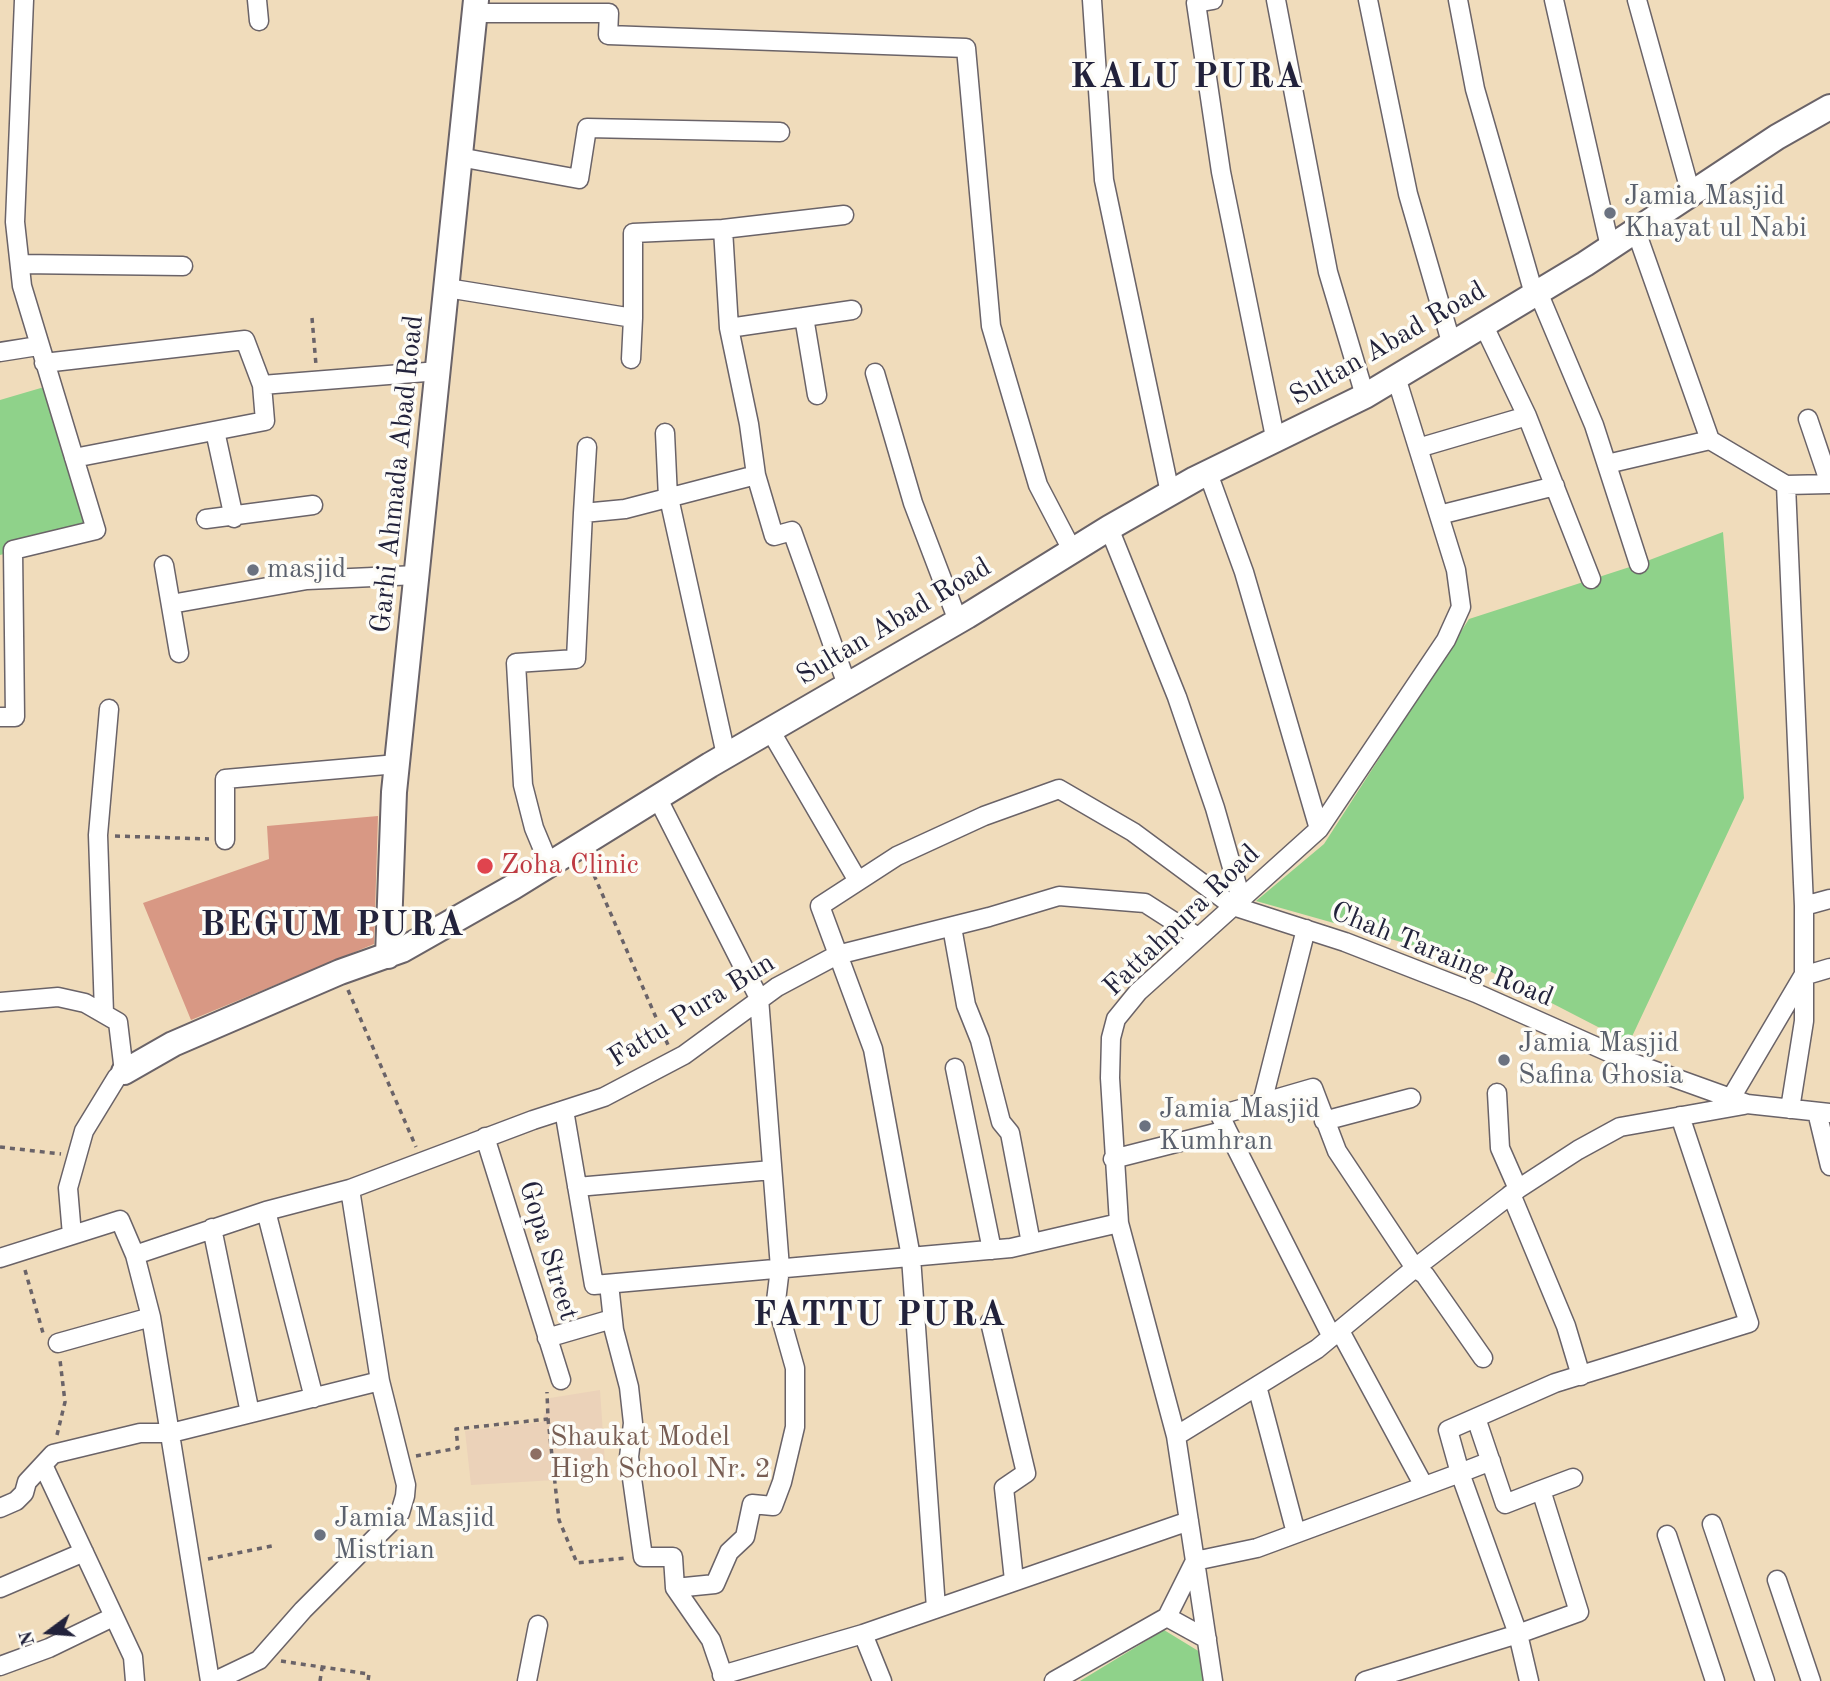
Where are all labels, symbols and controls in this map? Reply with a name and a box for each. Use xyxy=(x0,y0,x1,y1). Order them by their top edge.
district label: KALU PURA xyxy=(1071,57,1303,99)
place label: Jamia Masjid Khayat ul Nabi xyxy=(1624,180,1807,246)
marker: Jamia Masjid Khayat ul Nabi xyxy=(1602,205,1618,221)
street label: Sultan Abad Road xyxy=(1284,274,1492,414)
street label: Garhi Ahmada Abad Road xyxy=(365,313,431,635)
street label: Sultan Abad Road xyxy=(791,551,997,693)
place label: masjid xyxy=(267,553,346,587)
marker: masjid xyxy=(245,562,261,578)
street label: Fattahpura Road xyxy=(1097,838,1267,1004)
place label: Zoha Clinic xyxy=(501,849,639,883)
marker: Zoha Clinic xyxy=(475,856,495,876)
street label: Chah Taraing Road xyxy=(1326,895,1558,1015)
district label: BEGUM PURA xyxy=(202,905,464,947)
street label: Fattu Pura Bun xyxy=(603,946,781,1076)
place label: Jamia Masjid Safina Ghosia xyxy=(1518,1027,1684,1093)
marker: Jamia Masjid Safina Ghosia xyxy=(1496,1052,1512,1068)
place label: Jamia Masjid Kumhran xyxy=(1159,1093,1320,1159)
marker: Jamia Masjid Kumhran xyxy=(1137,1118,1153,1134)
street label: Gopa Street xyxy=(511,1177,585,1325)
district label: FATTU PURA xyxy=(754,1295,1006,1337)
place label: Shaukat Model High School Nr. 2 xyxy=(550,1421,771,1487)
marker: Shaukat Model High School Nr. 2 xyxy=(528,1446,544,1462)
place label: Jamia Masjid Mistrian xyxy=(334,1502,495,1568)
marker: Jamia Masjid Mistrian xyxy=(312,1527,328,1543)
north arrow xyxy=(14,1597,84,1667)
text: N xyxy=(17,1628,39,1648)

